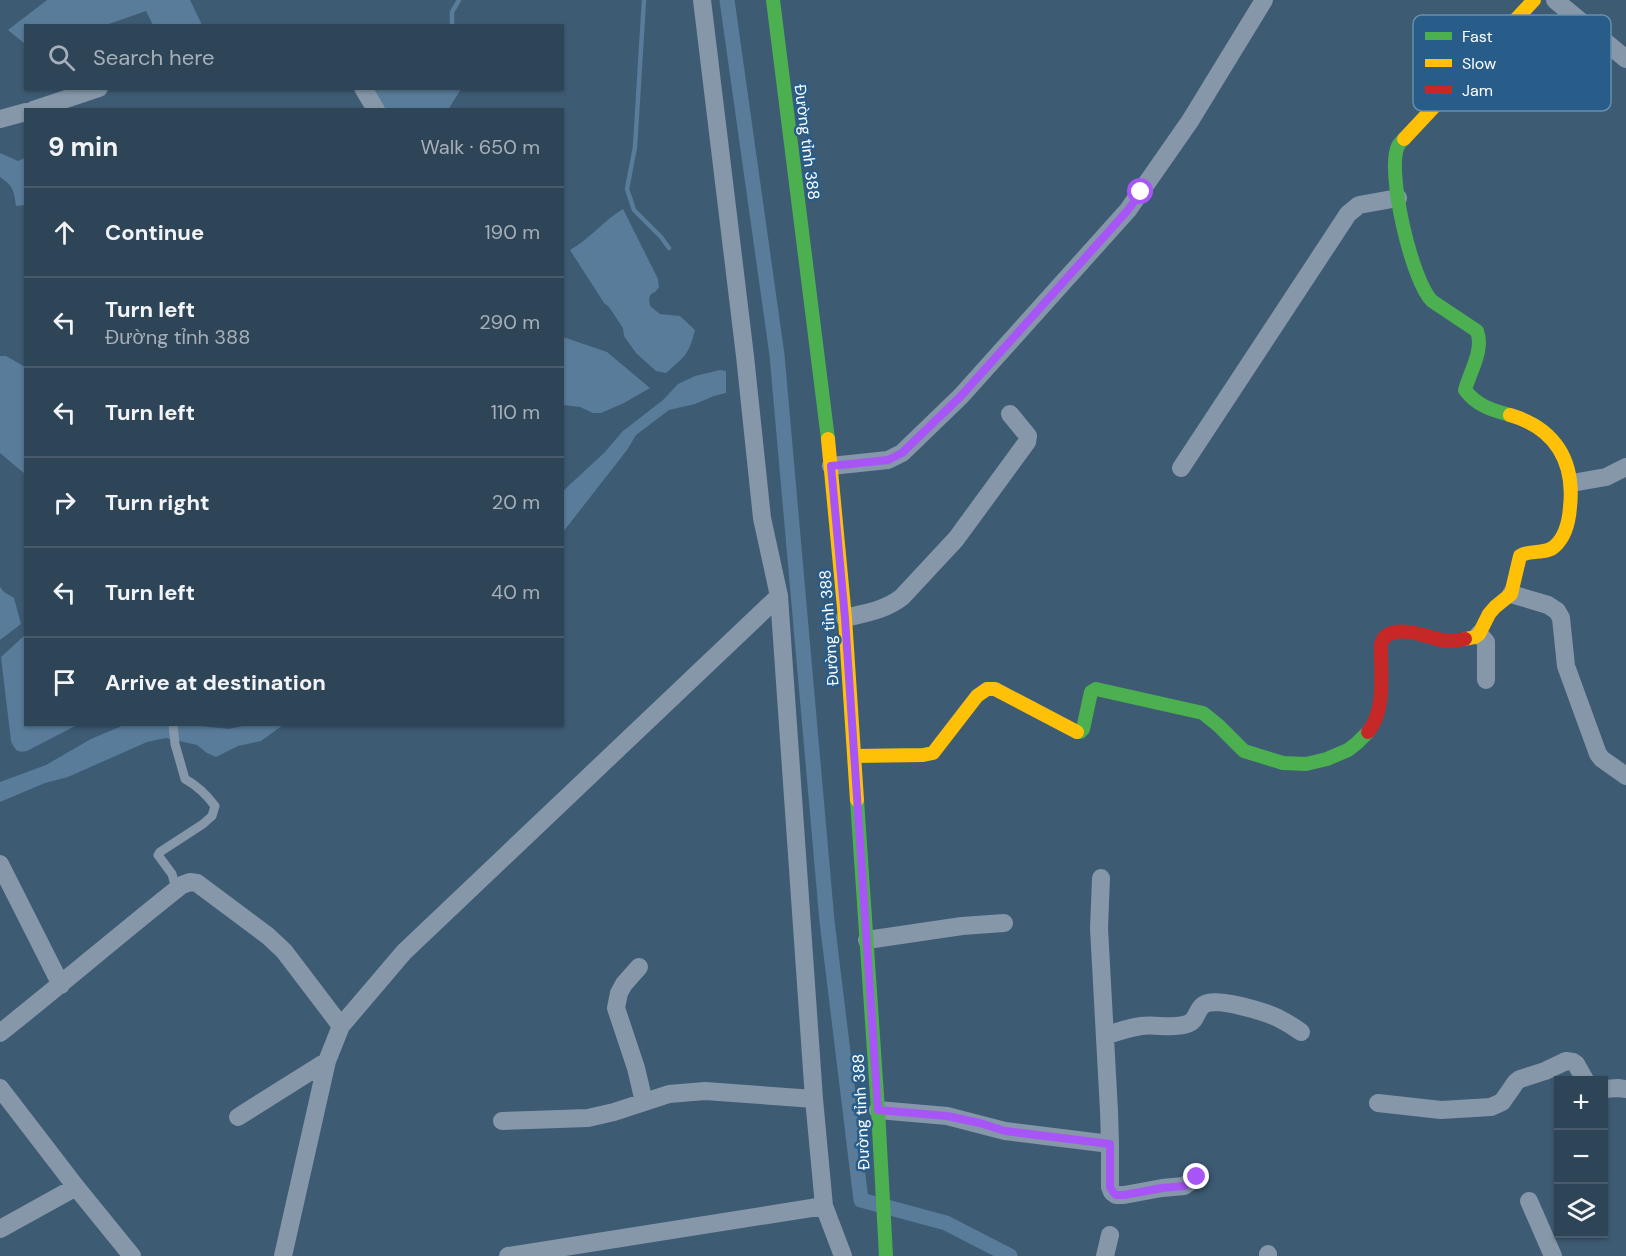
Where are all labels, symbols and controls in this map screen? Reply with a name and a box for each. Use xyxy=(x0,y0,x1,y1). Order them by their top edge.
legend xyxy=(1413,15,1611,111)
search box xyxy=(24,24,564,90)
text: Fast xyxy=(1462,26,1493,47)
icon: search xyxy=(45,41,78,74)
text: Search here xyxy=(93,43,214,72)
text: Slow xyxy=(1462,53,1496,74)
text: Jam xyxy=(1462,80,1493,101)
street label: Đường tỉnh 388 xyxy=(789,83,825,201)
text: 9 min xyxy=(48,130,118,164)
text: Walk · 650 m xyxy=(420,134,540,160)
route start xyxy=(1127,178,1153,204)
icon: ahead xyxy=(48,216,81,249)
text: Continue xyxy=(105,218,204,247)
text: 190 m xyxy=(484,219,540,245)
text: Turn left xyxy=(105,295,195,324)
icon: left xyxy=(48,306,81,339)
text: 290 m xyxy=(479,309,540,335)
text: Đường tỉnh 388 xyxy=(105,324,250,350)
icon: left xyxy=(48,396,81,429)
text: Turn left xyxy=(105,398,195,427)
text: 110 m xyxy=(491,399,540,425)
icon: right xyxy=(48,486,81,519)
text: Turn right xyxy=(105,488,210,517)
text: 20 m xyxy=(492,489,540,515)
street label: Đường tỉnh 388 xyxy=(814,569,844,687)
icon: left xyxy=(48,576,81,609)
text: Turn left xyxy=(105,578,195,607)
text: 40 m xyxy=(491,579,540,605)
icon: arrive xyxy=(48,666,81,699)
text: Arrive at destination xyxy=(105,668,326,697)
street label: Đường tỉnh 388 xyxy=(847,1053,875,1171)
map controls xyxy=(1554,1076,1608,1238)
button: + xyxy=(1554,1076,1608,1130)
button: − xyxy=(1554,1130,1608,1184)
route end xyxy=(1183,1163,1209,1189)
button: layers xyxy=(1554,1184,1608,1238)

